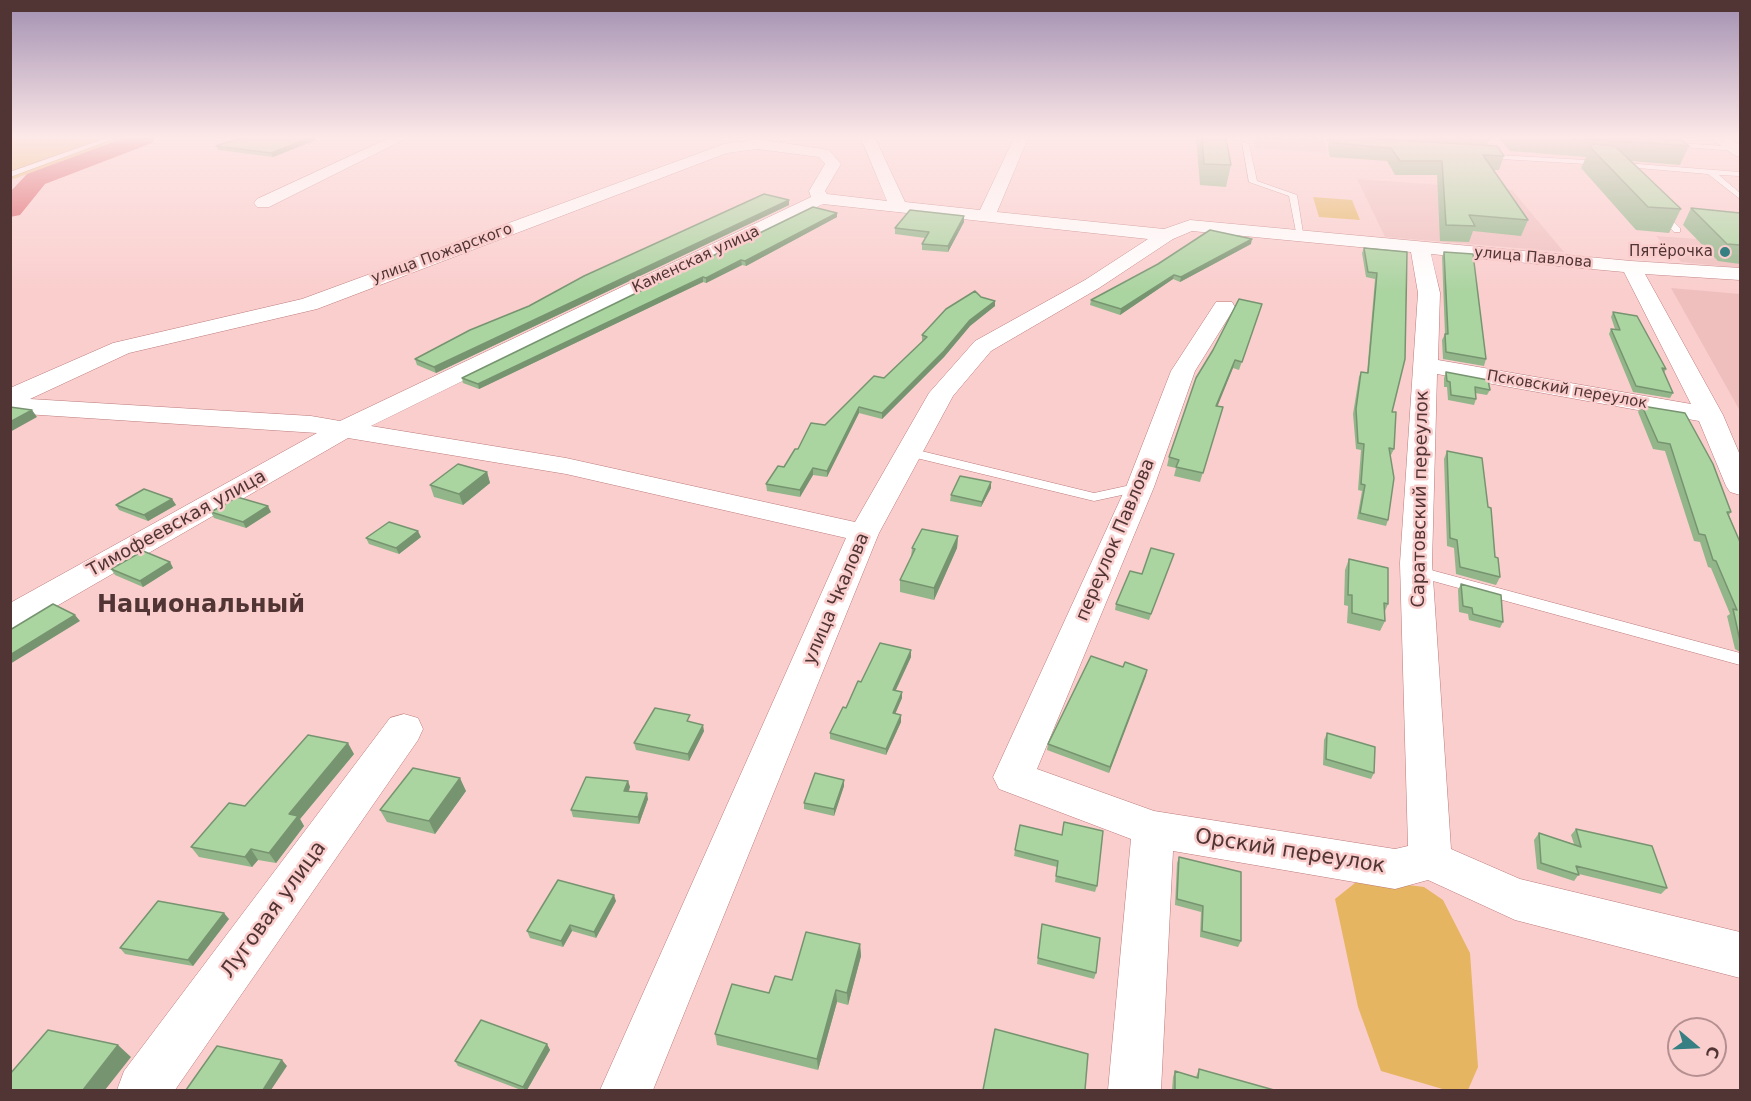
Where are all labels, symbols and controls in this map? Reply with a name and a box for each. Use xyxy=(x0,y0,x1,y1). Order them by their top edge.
street label: улица Пожарского xyxy=(369,220,515,288)
street label: Каменская улица xyxy=(630,223,762,297)
place label: Пятёрочка xyxy=(1629,243,1713,261)
street label: улица Павлова xyxy=(1473,244,1593,272)
marker: Пятёрочка xyxy=(1718,245,1732,259)
street label: Псковский переулок xyxy=(1485,367,1649,413)
street label: Саратовский переулок xyxy=(1408,390,1434,608)
street label: переулок Павлова xyxy=(1072,455,1160,625)
street label: Тимофеевская улица xyxy=(84,466,270,582)
street label: улица Чкалова xyxy=(799,530,875,668)
district label: Национальный xyxy=(97,592,305,620)
street label: Орский переулок xyxy=(1193,825,1387,879)
street label: Луговая улица xyxy=(216,837,332,983)
north arrow xyxy=(1667,1017,1727,1077)
text: С xyxy=(1702,1044,1723,1061)

